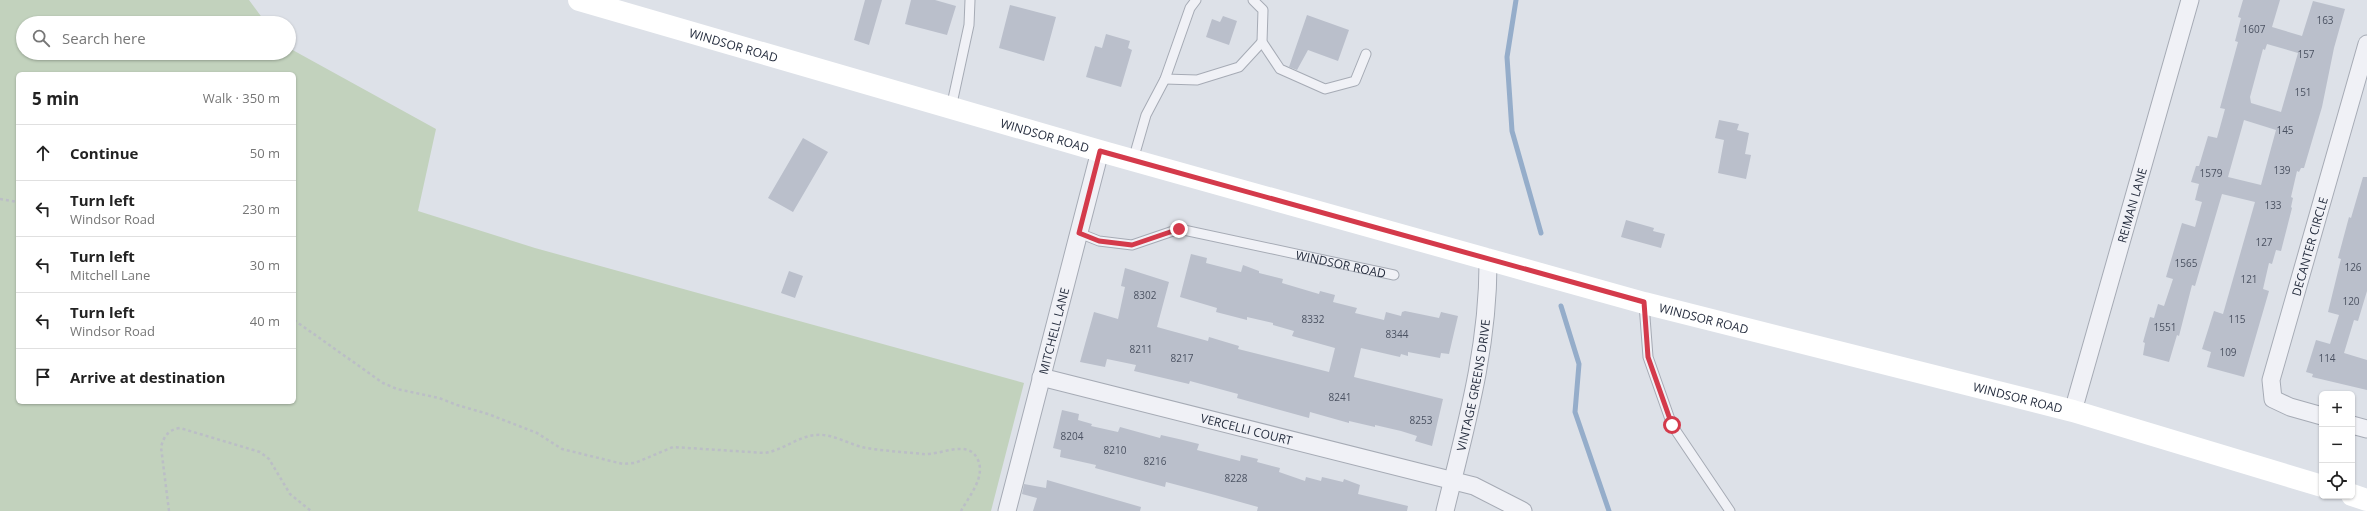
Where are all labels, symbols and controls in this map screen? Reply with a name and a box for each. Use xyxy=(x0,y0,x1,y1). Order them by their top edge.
house number: 163 xyxy=(2316,13,2334,27)
search box xyxy=(16,16,296,60)
house number: 1607 xyxy=(2243,22,2266,36)
street label: WINDSOR ROAD xyxy=(687,24,780,66)
icon: search xyxy=(30,27,52,49)
text: Search here xyxy=(62,28,146,48)
house number: 157 xyxy=(2297,47,2315,61)
house number: 151 xyxy=(2294,85,2312,99)
text: 5 min xyxy=(32,87,79,110)
text: Walk · 350 m xyxy=(203,89,280,107)
street label: WINDSOR ROAD xyxy=(998,114,1091,156)
house number: 145 xyxy=(2276,123,2294,137)
icon: ahead xyxy=(32,142,54,164)
text: Continue xyxy=(70,143,138,163)
text: 50 m xyxy=(250,144,280,162)
house number: 139 xyxy=(2273,163,2291,177)
street label: REIMAN LANE xyxy=(2113,166,2150,245)
house number: 1579 xyxy=(2200,166,2223,180)
text: Turn left xyxy=(70,190,135,210)
street label: DECANTER CIRCLE xyxy=(2287,195,2331,298)
icon: left xyxy=(32,198,54,220)
house number: 133 xyxy=(2264,198,2282,212)
text: 230 m xyxy=(242,200,280,218)
text: Windsor Road xyxy=(70,210,155,228)
route end xyxy=(1170,220,1188,238)
house number: 127 xyxy=(2255,235,2273,249)
text: Turn left xyxy=(70,246,135,266)
street label: WINDSOR ROAD xyxy=(1294,246,1388,282)
icon: left xyxy=(32,254,54,276)
text: 30 m xyxy=(250,256,280,274)
house number: 1565 xyxy=(2175,256,2198,270)
house number: 126 xyxy=(2344,260,2362,274)
text: Mitchell Lane xyxy=(70,266,150,284)
house number: 121 xyxy=(2240,272,2258,286)
street label: MITCHELL LANE xyxy=(1034,286,1073,376)
house number: 8302 xyxy=(1134,288,1157,302)
house number: 120 xyxy=(2342,294,2360,308)
street label: WINDSOR ROAD xyxy=(1657,299,1750,338)
text: Turn left xyxy=(70,302,135,322)
icon: left xyxy=(32,310,54,332)
text: 40 m xyxy=(250,312,280,330)
house number: 8332 xyxy=(1302,312,1325,326)
house number: 115 xyxy=(2228,312,2246,326)
street label: VINTAGE GREENS DRIVE xyxy=(1452,318,1493,453)
house number: 1551 xyxy=(2154,320,2176,334)
text: Windsor Road xyxy=(70,322,155,340)
house number: 8344 xyxy=(1386,327,1409,341)
house number: 8211 xyxy=(1130,342,1152,356)
house number: 109 xyxy=(2219,345,2237,359)
house number: 8217 xyxy=(1171,351,1194,365)
house number: 114 xyxy=(2318,351,2336,365)
icon: arrive xyxy=(32,366,54,388)
text: Arrive at destination xyxy=(70,367,225,387)
street label: WINDSOR ROAD xyxy=(1971,378,2065,417)
house number: 8241 xyxy=(1329,390,1351,404)
map controls xyxy=(2319,391,2355,499)
button: + xyxy=(2319,391,2355,427)
street label: VERCELLI COURT xyxy=(1199,409,1295,449)
house number: 8253 xyxy=(1410,413,1433,427)
route start xyxy=(1663,416,1681,434)
button: − xyxy=(2319,427,2355,463)
house number: 8204 xyxy=(1061,429,1084,443)
house number: 8210 xyxy=(1104,443,1127,457)
house number: 8216 xyxy=(1144,454,1167,468)
button: locate xyxy=(2319,463,2355,499)
house number: 8228 xyxy=(1225,471,1248,485)

